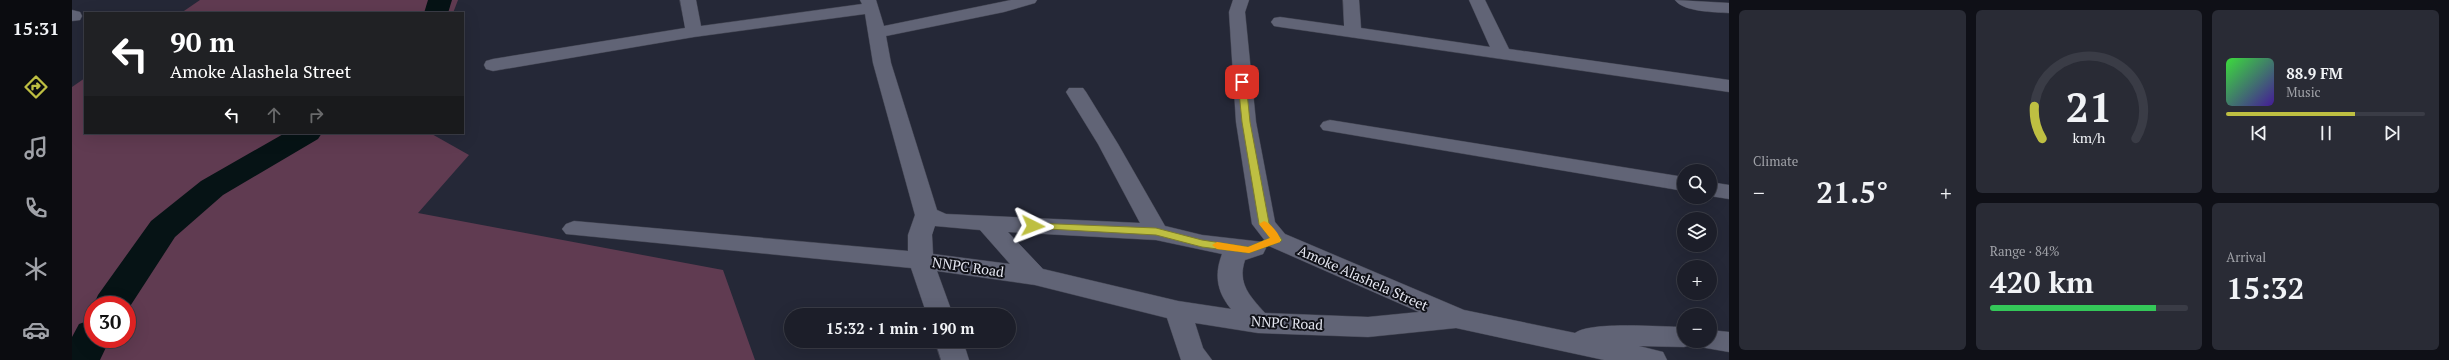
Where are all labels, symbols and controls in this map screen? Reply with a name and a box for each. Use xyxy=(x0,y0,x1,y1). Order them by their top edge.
text: 15:31 xyxy=(13,16,59,40)
text: 90 m xyxy=(170,23,235,60)
icon: left xyxy=(104,28,156,80)
text: Amoke Alashela Street xyxy=(170,59,351,83)
text: 88.9 FM xyxy=(2286,63,2343,83)
pin xyxy=(1225,65,1259,99)
icon: arrive xyxy=(1231,71,1253,93)
icon: directions xyxy=(22,73,50,101)
text: 21 xyxy=(2065,79,2112,134)
text: Music xyxy=(2286,83,2321,101)
icon: left xyxy=(221,104,243,126)
icon: ahead xyxy=(263,104,285,126)
icon: right xyxy=(305,104,327,126)
icon: previous xyxy=(2248,122,2270,144)
icon: pause xyxy=(2315,122,2337,144)
icon: next xyxy=(2381,122,2403,144)
text: km/h xyxy=(2072,128,2106,147)
icon: music xyxy=(22,134,50,162)
text: Climate xyxy=(1753,152,1798,170)
map controls xyxy=(1677,164,1717,348)
button: search xyxy=(1677,164,1717,204)
text: 21.5° xyxy=(1816,172,1888,212)
text: − xyxy=(1753,178,1765,207)
text: + xyxy=(1940,178,1952,207)
icon: phone xyxy=(22,194,50,222)
position arrow xyxy=(1012,205,1054,247)
button: layers xyxy=(1677,212,1717,252)
street label: Amoke Alashela Street xyxy=(1295,240,1432,315)
text: Range · 84% xyxy=(1990,242,2059,260)
text: Arrival xyxy=(2226,248,2266,266)
street label: NNPC Road xyxy=(931,252,1005,281)
icon: climate xyxy=(22,255,50,283)
button: + xyxy=(1677,260,1717,300)
text: 420 km xyxy=(1990,262,2094,302)
text: 15:32 xyxy=(2226,268,2304,308)
speed limit sign: 30 xyxy=(84,296,136,348)
button: − xyxy=(1677,308,1717,348)
street label: NNPC Road xyxy=(1250,311,1324,334)
icon: car xyxy=(22,316,50,344)
text: 15:32 · 1 min · 190 m xyxy=(826,318,974,338)

